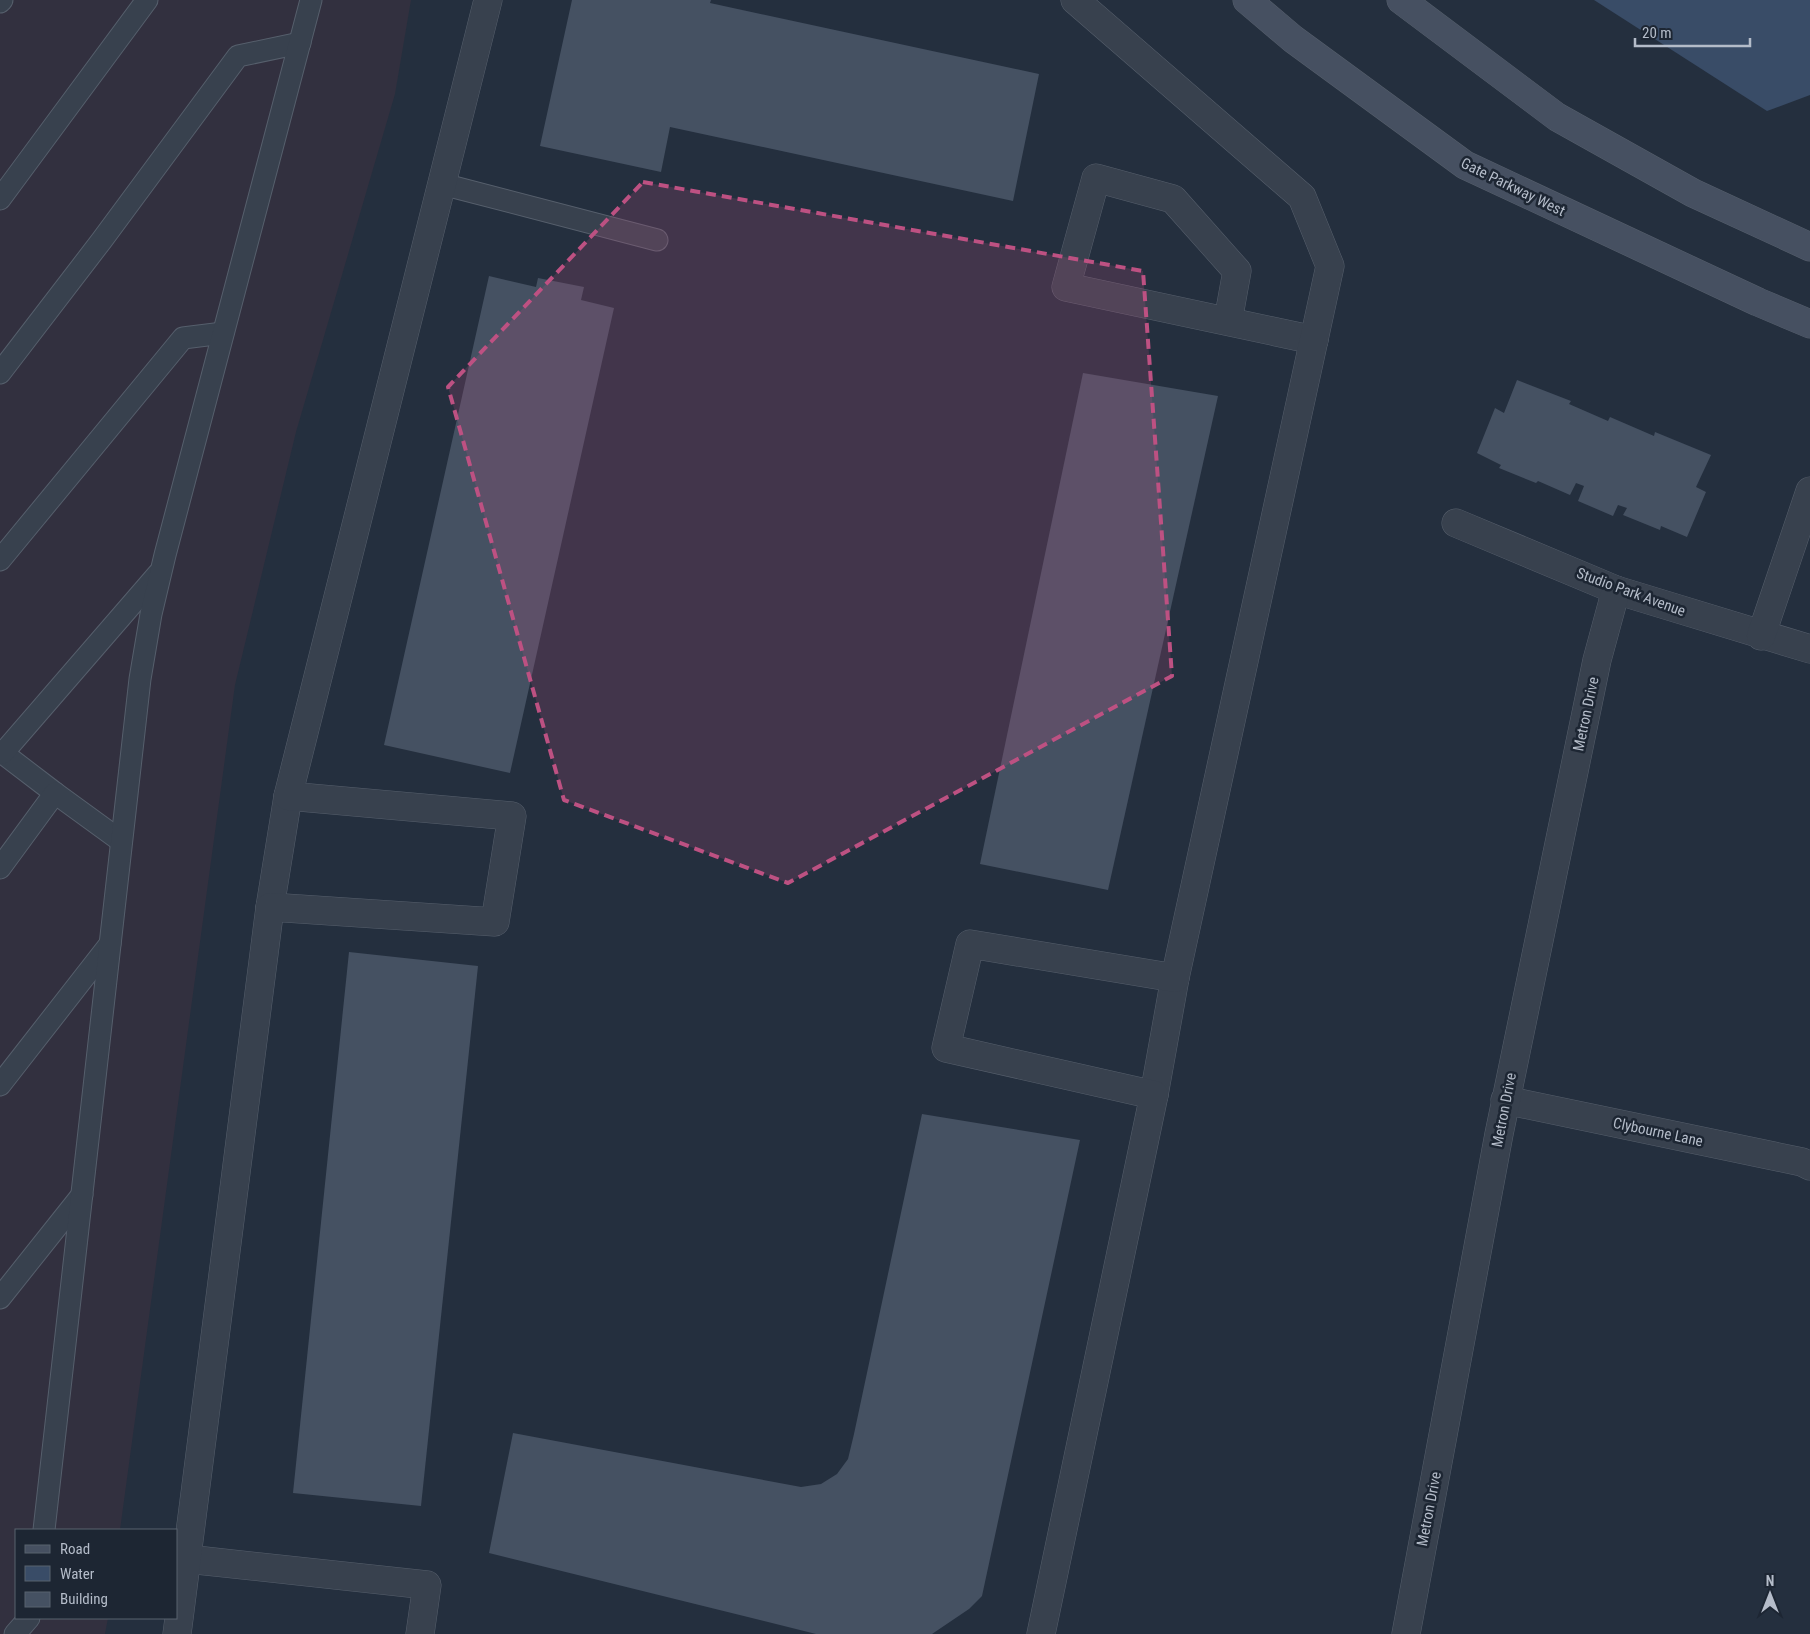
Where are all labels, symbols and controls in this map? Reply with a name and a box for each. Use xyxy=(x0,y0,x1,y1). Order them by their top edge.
scale bar xyxy=(1635,15,1750,47)
text: 20 m xyxy=(1642,24,1672,42)
street label: Gate Parkway West xyxy=(1458,154,1568,220)
street label: Studio Park Avenue xyxy=(1574,564,1688,620)
street label: Metron Drive xyxy=(1569,675,1603,753)
street label: Metron Drive xyxy=(1488,1071,1520,1149)
street label: Clybourne Lane xyxy=(1611,1114,1705,1150)
street label: Metron Drive xyxy=(1413,1470,1445,1548)
legend xyxy=(15,1529,178,1619)
text: Road xyxy=(60,1540,90,1558)
text: Water xyxy=(60,1565,95,1583)
north arrow xyxy=(1745,1569,1795,1619)
text: N xyxy=(1766,1573,1774,1589)
text: Building xyxy=(60,1590,108,1608)

